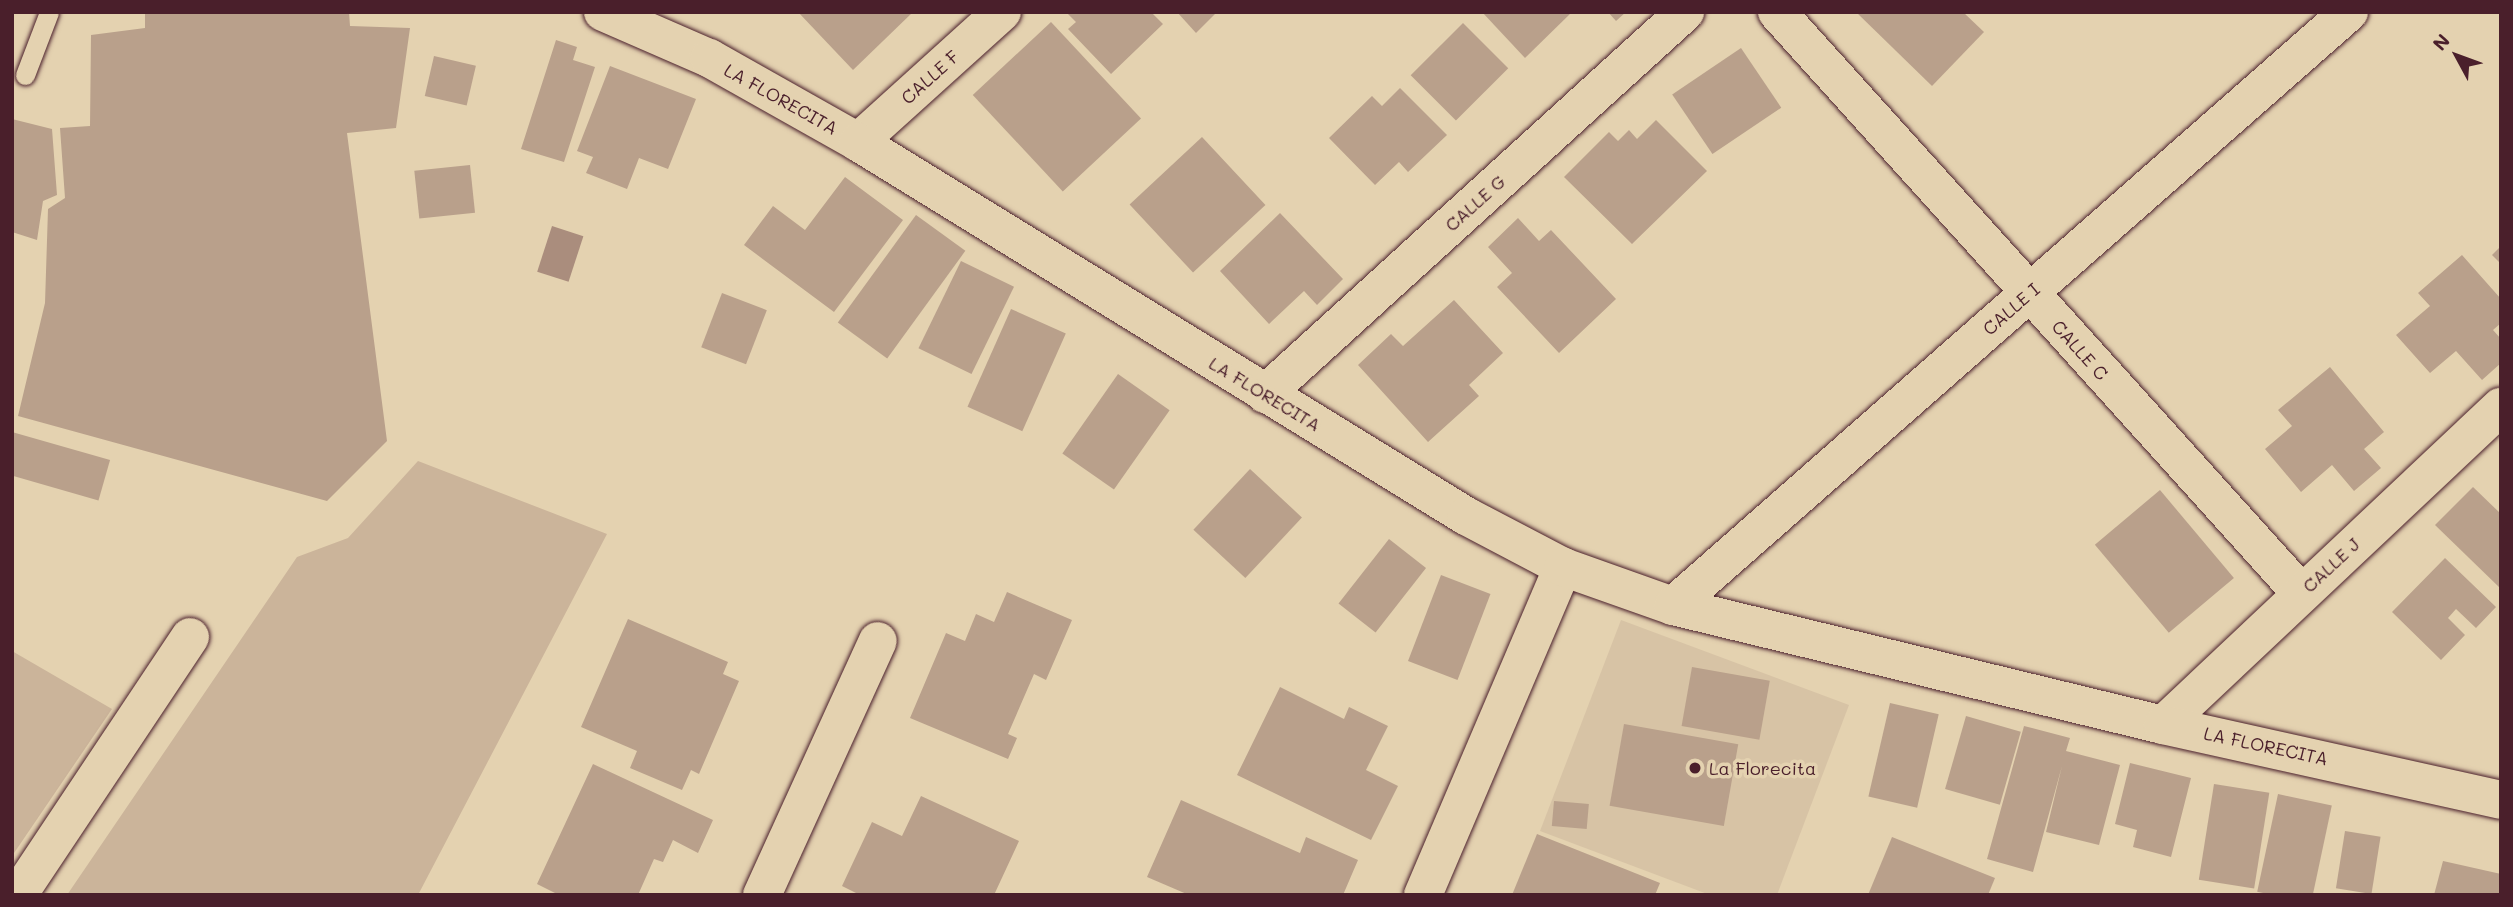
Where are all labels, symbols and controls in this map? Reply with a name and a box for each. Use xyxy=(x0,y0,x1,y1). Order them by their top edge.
north arrow xyxy=(2422,21,2492,91)
text: N xyxy=(2427,28,2455,56)
street label: CALLE F xyxy=(897,45,963,109)
street label: LA FLORECITA xyxy=(720,59,842,139)
street label: CALLE G xyxy=(1440,170,1510,236)
street label: CALLE I xyxy=(1978,278,2044,340)
street label: CALLE C xyxy=(2047,316,2113,384)
street label: LA FLORECITA xyxy=(1205,352,1325,436)
street label: CALLE J xyxy=(2298,533,2364,597)
street label: LA FLORECITA xyxy=(2202,722,2330,770)
place label: La Florecita xyxy=(1709,757,1816,779)
marker: La Florecita xyxy=(1687,760,1703,776)

